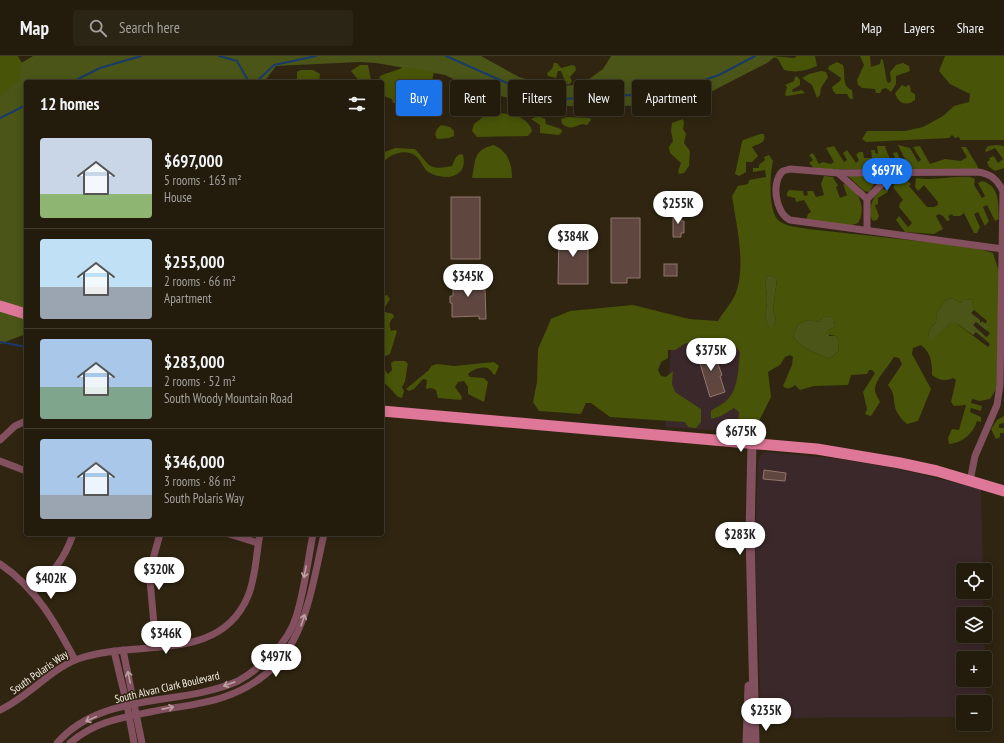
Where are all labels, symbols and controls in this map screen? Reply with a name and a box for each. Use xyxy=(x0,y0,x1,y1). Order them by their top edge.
search box xyxy=(73,10,353,46)
text: Map xyxy=(20,16,49,40)
icon: search xyxy=(87,17,109,39)
text: Search here xyxy=(119,18,180,37)
text: Map xyxy=(861,19,882,37)
text: Layers xyxy=(904,19,935,37)
text: Share xyxy=(957,19,984,37)
chip: Buy xyxy=(396,80,442,116)
chip: Rent xyxy=(450,80,500,116)
chip: Filters xyxy=(508,80,566,116)
chip: New xyxy=(574,80,624,116)
chip: Apartment xyxy=(632,80,711,116)
text: 12 homes xyxy=(40,93,99,115)
icon: filters xyxy=(346,93,368,115)
text: $697,000 xyxy=(164,150,223,172)
icon: home xyxy=(72,154,120,202)
pin: $697K xyxy=(859,158,915,192)
text: $697K xyxy=(871,162,903,179)
text: 5 rooms · 163 m² xyxy=(164,172,242,189)
text: House xyxy=(164,189,192,206)
pin: $255K xyxy=(650,191,706,225)
text: $255K xyxy=(662,195,694,212)
pin: $384K xyxy=(545,224,601,258)
text: $384K xyxy=(557,228,589,245)
text: $255,000 xyxy=(164,251,225,273)
icon: home xyxy=(72,255,120,303)
pin: $345K xyxy=(440,264,496,298)
text: $345K xyxy=(452,268,484,285)
text: 2 rooms · 66 m² xyxy=(164,273,236,290)
text: Apartment xyxy=(164,290,212,307)
pin: $375K xyxy=(683,338,739,372)
text: $375K xyxy=(695,342,727,359)
text: $283,000 xyxy=(164,351,225,373)
icon: home xyxy=(72,355,120,403)
text: 2 rooms · 52 m² xyxy=(164,373,236,390)
text: South Woody Mountain Road xyxy=(164,390,293,407)
pin: $675K xyxy=(713,419,769,453)
text: $675K xyxy=(725,423,757,440)
text: $346,000 xyxy=(164,451,225,473)
icon: home xyxy=(72,455,120,503)
text: 3 rooms · 86 m² xyxy=(164,473,236,490)
text: South Polaris Way xyxy=(164,490,244,507)
pin: $283K xyxy=(712,522,768,556)
text: $283K xyxy=(724,526,756,543)
pin: $320K xyxy=(131,557,187,591)
text: $320K xyxy=(143,561,175,578)
map controls xyxy=(956,563,992,731)
button: locate xyxy=(956,563,992,599)
one-way arrow xyxy=(301,565,309,578)
pin: $402K xyxy=(23,566,79,600)
text: $402K xyxy=(35,570,67,587)
button: layers xyxy=(956,607,992,643)
one-way arrow xyxy=(300,614,307,627)
pin: $346K xyxy=(138,621,194,655)
text: $346K xyxy=(150,625,182,642)
pin: $497K xyxy=(248,644,304,678)
street label: South Polaris Way xyxy=(7,646,71,697)
text: $497K xyxy=(260,648,292,665)
button: + xyxy=(956,651,992,687)
street label: South Alvan Clark Boulevard xyxy=(113,668,221,706)
one-way arrow xyxy=(124,671,132,684)
one-way arrow xyxy=(223,681,235,689)
button: − xyxy=(956,695,992,731)
pin: $235K xyxy=(738,698,794,732)
text: $235K xyxy=(750,702,782,719)
one-way arrow xyxy=(161,704,174,712)
one-way arrow xyxy=(85,716,97,723)

